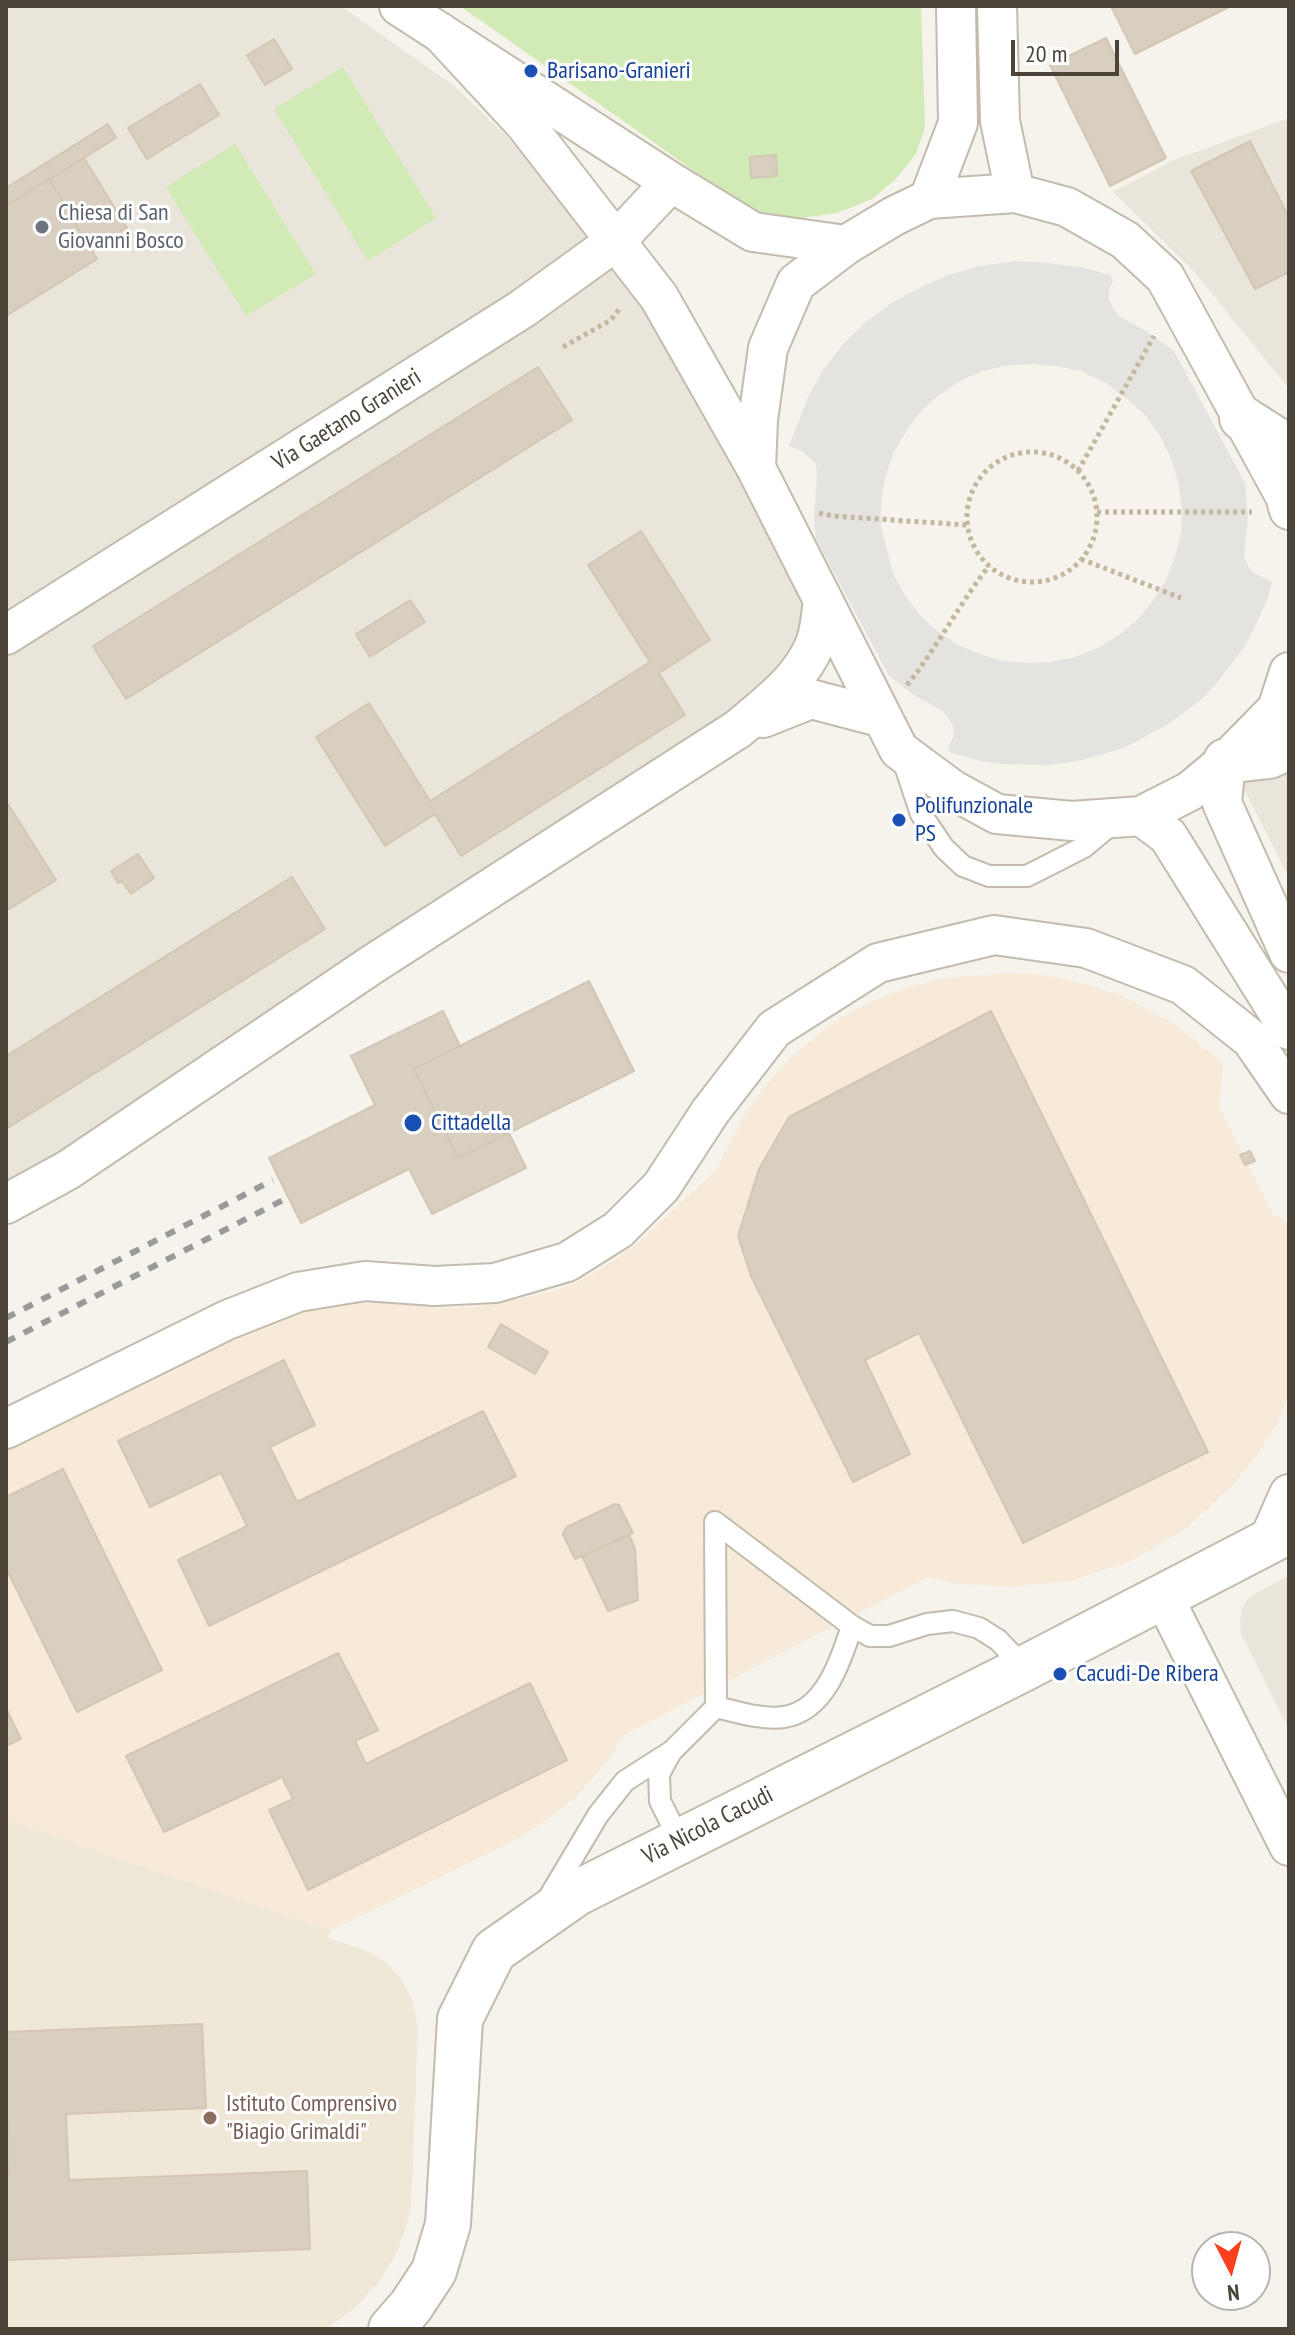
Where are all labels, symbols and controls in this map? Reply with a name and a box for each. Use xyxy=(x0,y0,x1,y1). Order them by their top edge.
scale bar xyxy=(1015,24,1123,74)
text: 20 m xyxy=(1025,38,1067,69)
place label: Barisano-Granieri xyxy=(547,57,691,85)
marker: Barisano-Granieri xyxy=(522,62,540,80)
place label: Chiesa di San Giovanni Bosco xyxy=(58,199,184,255)
marker: Chiesa di San Giovanni Bosco xyxy=(33,218,51,236)
street label: Via Gaetano Granieri xyxy=(267,363,427,477)
place label: Polifunzionale PS xyxy=(915,792,1033,848)
marker: Polifunzionale PS xyxy=(890,811,908,829)
place label: Cittadella xyxy=(431,1109,511,1137)
marker: Cittadella xyxy=(402,1112,424,1134)
place label: Cacudi-De Ribera xyxy=(1076,1660,1219,1688)
marker: Cacudi-De Ribera xyxy=(1051,1665,1069,1683)
street label: Via Nicola Cacudi xyxy=(638,1781,778,1871)
place label: Istituto Comprensivo "Biagio Grimaldi" xyxy=(226,2090,397,2146)
marker: Istituto Comprensivo "Biagio Grimaldi" xyxy=(201,2109,219,2127)
north arrow xyxy=(1191,2231,1271,2311)
text: N xyxy=(1226,2278,1241,2307)

